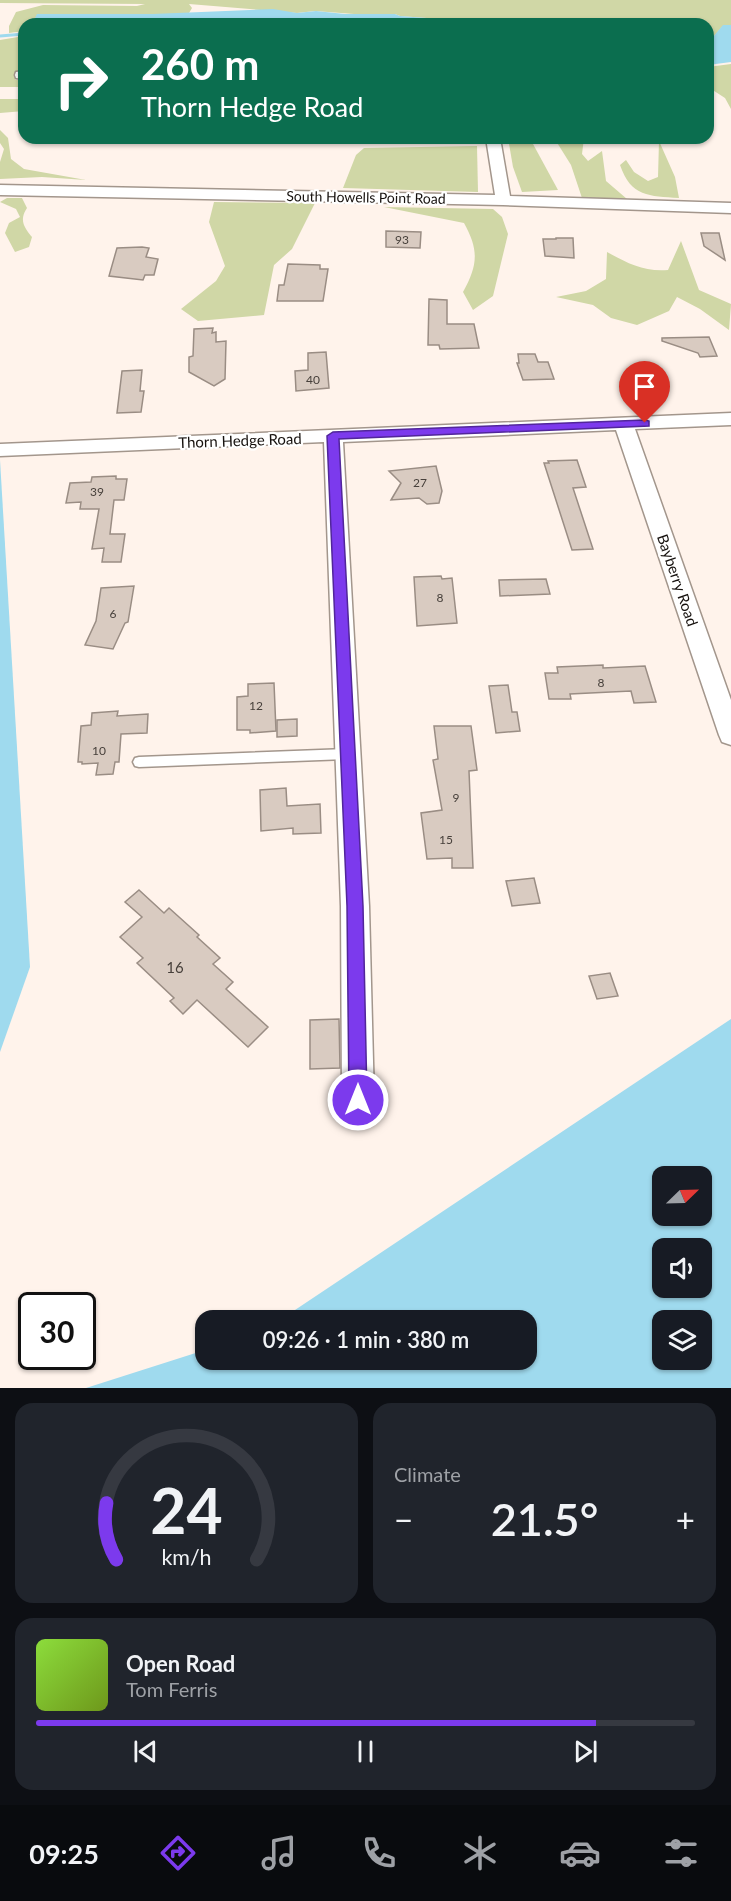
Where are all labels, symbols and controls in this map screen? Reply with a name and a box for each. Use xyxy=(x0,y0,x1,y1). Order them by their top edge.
text: 260 m xyxy=(141,39,259,89)
icon: right xyxy=(42,42,120,120)
text: Thorn Hedge Road xyxy=(141,90,363,123)
street label: South Howells Point Road xyxy=(286,187,446,207)
house number: 93 xyxy=(395,232,409,247)
pin xyxy=(619,361,670,423)
icon: arrive xyxy=(628,370,661,403)
house number: 40 xyxy=(306,372,320,387)
street label: Thorn Hedge Road xyxy=(178,429,302,451)
house number: 27 xyxy=(413,475,427,490)
house number: 39 xyxy=(90,484,104,499)
street label: Bayberry Road xyxy=(654,532,702,628)
house number: 8 xyxy=(437,590,444,605)
house number: 6 xyxy=(110,606,117,621)
house number: 8 xyxy=(598,675,605,690)
house number: 12 xyxy=(249,698,263,713)
house number: 10 xyxy=(92,743,106,758)
house number: 9 xyxy=(453,790,460,805)
house number: 15 xyxy=(439,832,453,847)
house number: 16 xyxy=(166,958,184,976)
position arrow xyxy=(326,1068,390,1132)
north arrow xyxy=(652,1166,712,1226)
map controls xyxy=(652,1166,712,1370)
button: sound xyxy=(652,1238,712,1298)
speed limit sign: 30 xyxy=(18,1292,96,1370)
button: layers xyxy=(652,1310,712,1370)
text: 09:26 · 1 min · 380 m xyxy=(263,1326,469,1353)
text: Climate xyxy=(394,1462,461,1486)
text: 24 xyxy=(150,1472,223,1547)
text: 21.5° xyxy=(491,1492,598,1546)
text: − xyxy=(394,1499,413,1539)
text: + xyxy=(676,1499,695,1539)
text: km/h xyxy=(161,1544,212,1570)
text: Open Road xyxy=(126,1650,235,1677)
text: Tom Ferris xyxy=(126,1677,217,1701)
icon: previous xyxy=(129,1735,162,1768)
icon: pause xyxy=(349,1735,382,1768)
icon: next xyxy=(569,1735,602,1768)
icon: directions xyxy=(157,1832,199,1874)
icon: music xyxy=(258,1832,300,1874)
icon: phone xyxy=(358,1832,400,1874)
icon: climate xyxy=(459,1832,501,1874)
icon: car xyxy=(559,1832,601,1874)
icon: filters xyxy=(660,1832,702,1874)
text: 09:25 xyxy=(29,1837,99,1870)

